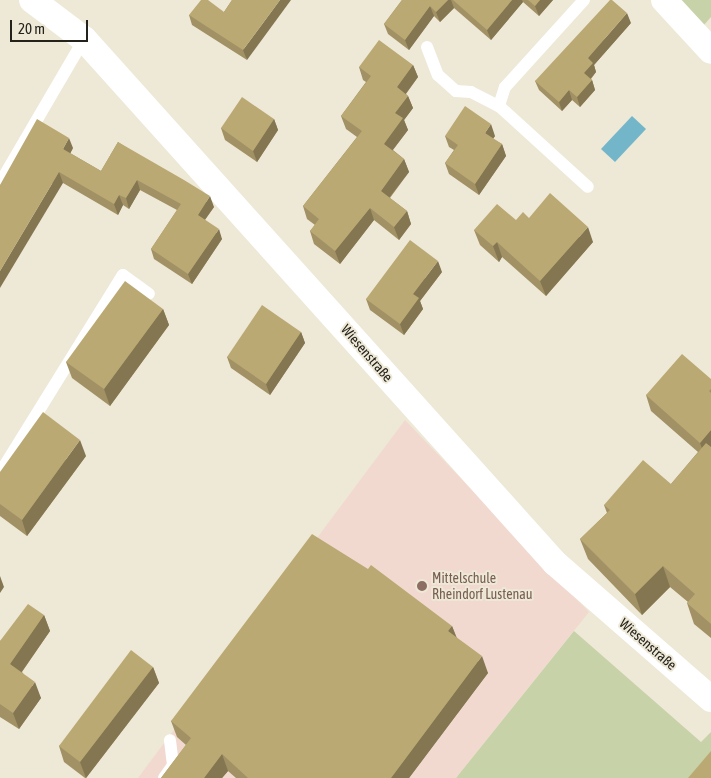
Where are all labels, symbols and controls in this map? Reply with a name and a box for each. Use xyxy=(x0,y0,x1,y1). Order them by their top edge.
scale bar xyxy=(12,10,90,42)
text: 20 m xyxy=(18,20,45,37)
street label: Wiesenstraße xyxy=(338,321,396,385)
place label: Mittelschule Rheindorf Lustenau xyxy=(432,570,533,602)
marker: Mittelschule Rheindorf Lustenau xyxy=(416,580,428,592)
street label: Wiesenstraße xyxy=(616,615,680,673)

